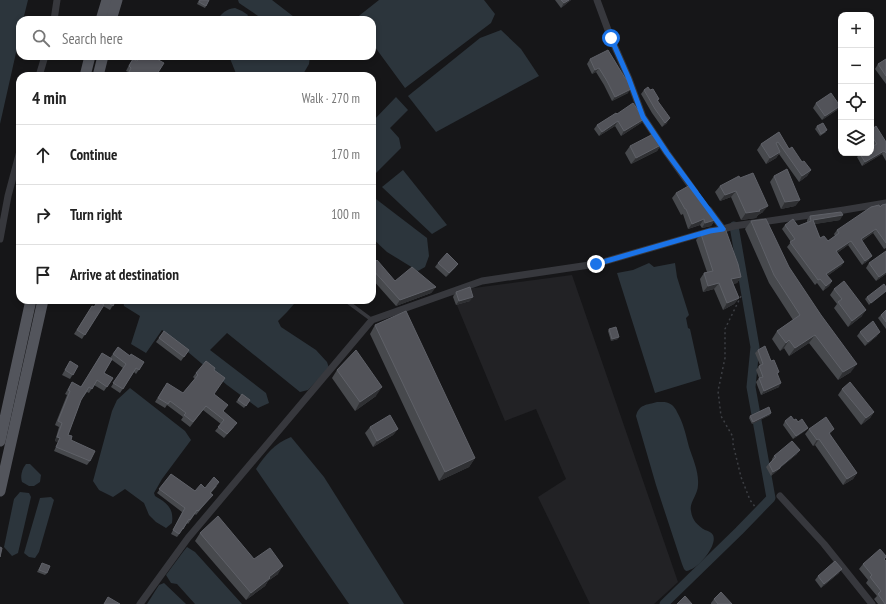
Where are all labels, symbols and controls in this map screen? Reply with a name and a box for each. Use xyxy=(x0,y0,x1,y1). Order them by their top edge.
map controls xyxy=(838,12,874,156)
button: + xyxy=(838,12,874,48)
search box xyxy=(16,16,376,60)
icon: search xyxy=(30,27,52,49)
text: Search here xyxy=(62,29,123,48)
route start xyxy=(602,29,620,47)
button: − xyxy=(838,48,874,84)
button: locate xyxy=(838,84,874,120)
text: 4 min xyxy=(32,87,66,109)
text: Walk · 270 m xyxy=(302,90,360,107)
button: layers xyxy=(838,120,874,156)
icon: ahead xyxy=(32,144,54,166)
text: Continue xyxy=(70,145,117,164)
text: 170 m xyxy=(331,146,360,163)
icon: right xyxy=(32,204,54,226)
text: Turn right xyxy=(70,205,122,224)
text: 100 m xyxy=(331,206,360,223)
route end xyxy=(587,255,605,273)
icon: arrive xyxy=(32,264,54,286)
text: Arrive at destination xyxy=(70,265,179,284)

